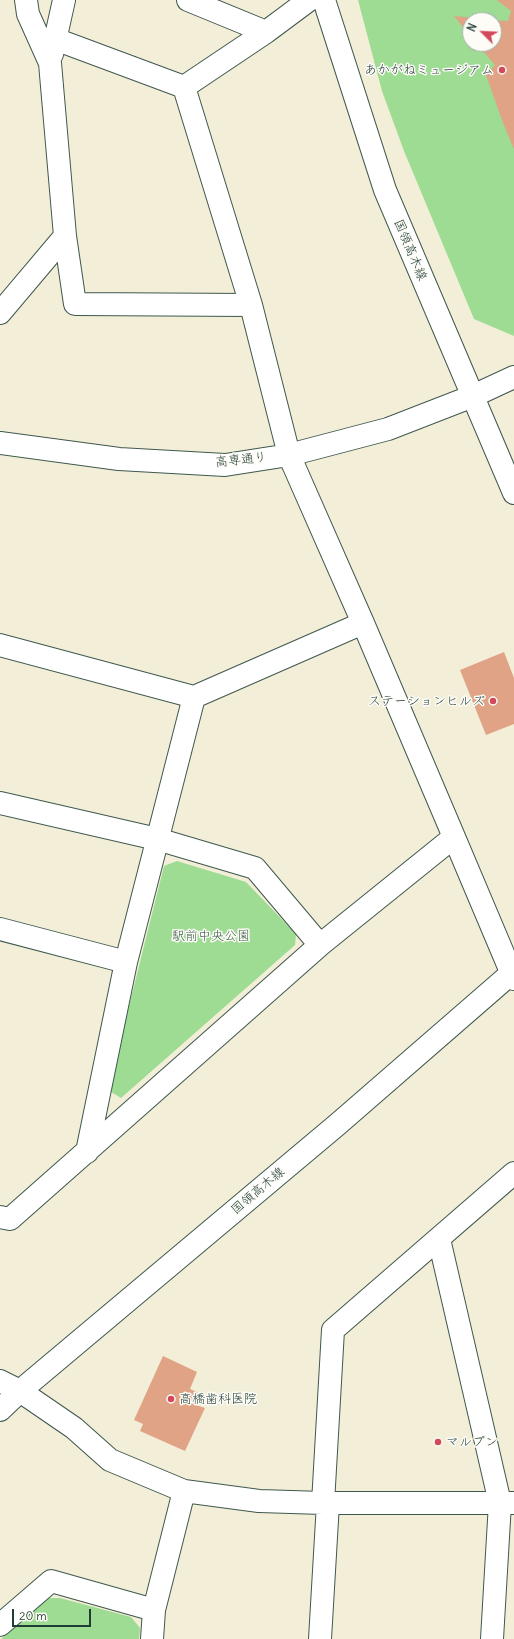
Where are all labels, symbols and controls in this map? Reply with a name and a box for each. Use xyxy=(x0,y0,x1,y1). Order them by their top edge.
north arrow xyxy=(462,12,502,52)
text: N xyxy=(464,21,480,34)
place label: あかがねミュージアム xyxy=(364,62,494,78)
marker: あかがねミュージアム xyxy=(497,65,507,75)
street label: 国領高木線 xyxy=(390,217,430,283)
street label: 高専通り xyxy=(214,450,268,470)
place label: ステーションヒルズ xyxy=(368,693,485,709)
marker: ステーションヒルズ xyxy=(488,696,498,706)
park label: 駅前中央公園 xyxy=(172,928,250,944)
street label: 国領高木線 xyxy=(228,1164,288,1218)
place label: 高橋歯科医院 xyxy=(179,1391,257,1407)
marker: 高橋歯科医院 xyxy=(166,1394,176,1404)
place label: マルブン xyxy=(446,1434,498,1450)
marker: マルブン xyxy=(433,1437,443,1447)
scale bar xyxy=(14,1601,93,1627)
text: 20 m xyxy=(19,1608,47,1623)

